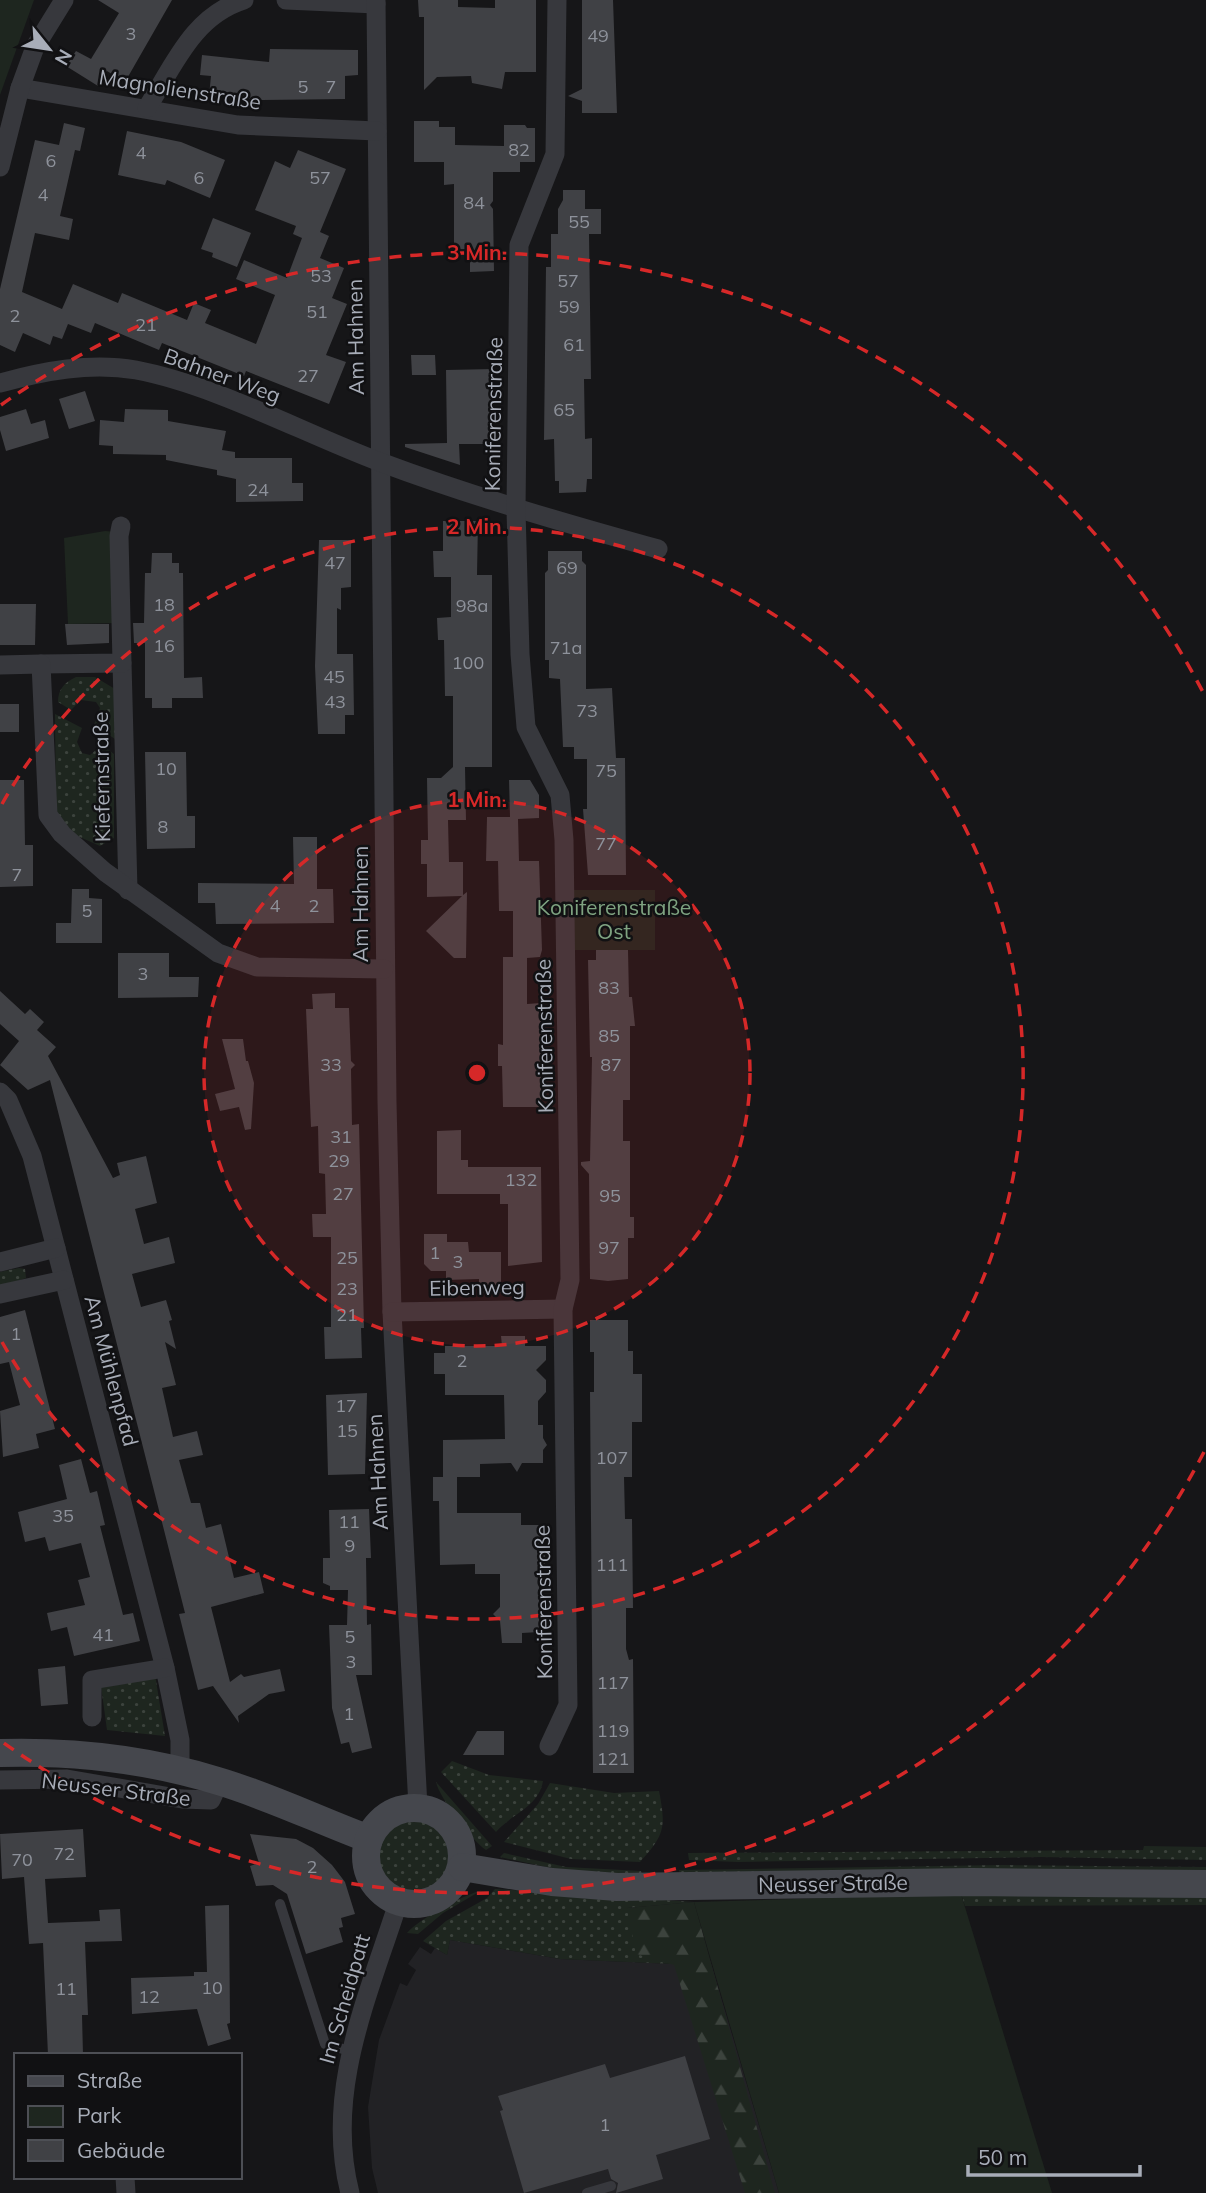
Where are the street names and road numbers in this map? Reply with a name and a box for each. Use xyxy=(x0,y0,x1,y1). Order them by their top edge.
street label: Magnolienstraße xyxy=(97,63,263,115)
street label: Am Hahnen xyxy=(341,279,369,395)
street label: Koniferenstraße xyxy=(479,337,507,491)
street label: Bahner Weg xyxy=(160,342,284,408)
street label: Kiefernstraße xyxy=(87,712,115,842)
street label: Am Hahnen xyxy=(347,846,373,962)
street label: Koniferenstraße xyxy=(530,959,558,1113)
street label: Eibenweg xyxy=(429,1273,525,1301)
street label: Am Mühlenpfad xyxy=(79,1292,145,1449)
street label: Am Hahnen xyxy=(361,1413,393,1531)
street label: Koniferenstraße xyxy=(529,1525,557,1679)
street label: Neusser Straße xyxy=(40,1767,192,1811)
street label: Neusser Straße xyxy=(758,1869,908,1897)
street label: Im Scheidpatt xyxy=(313,1931,375,2067)

